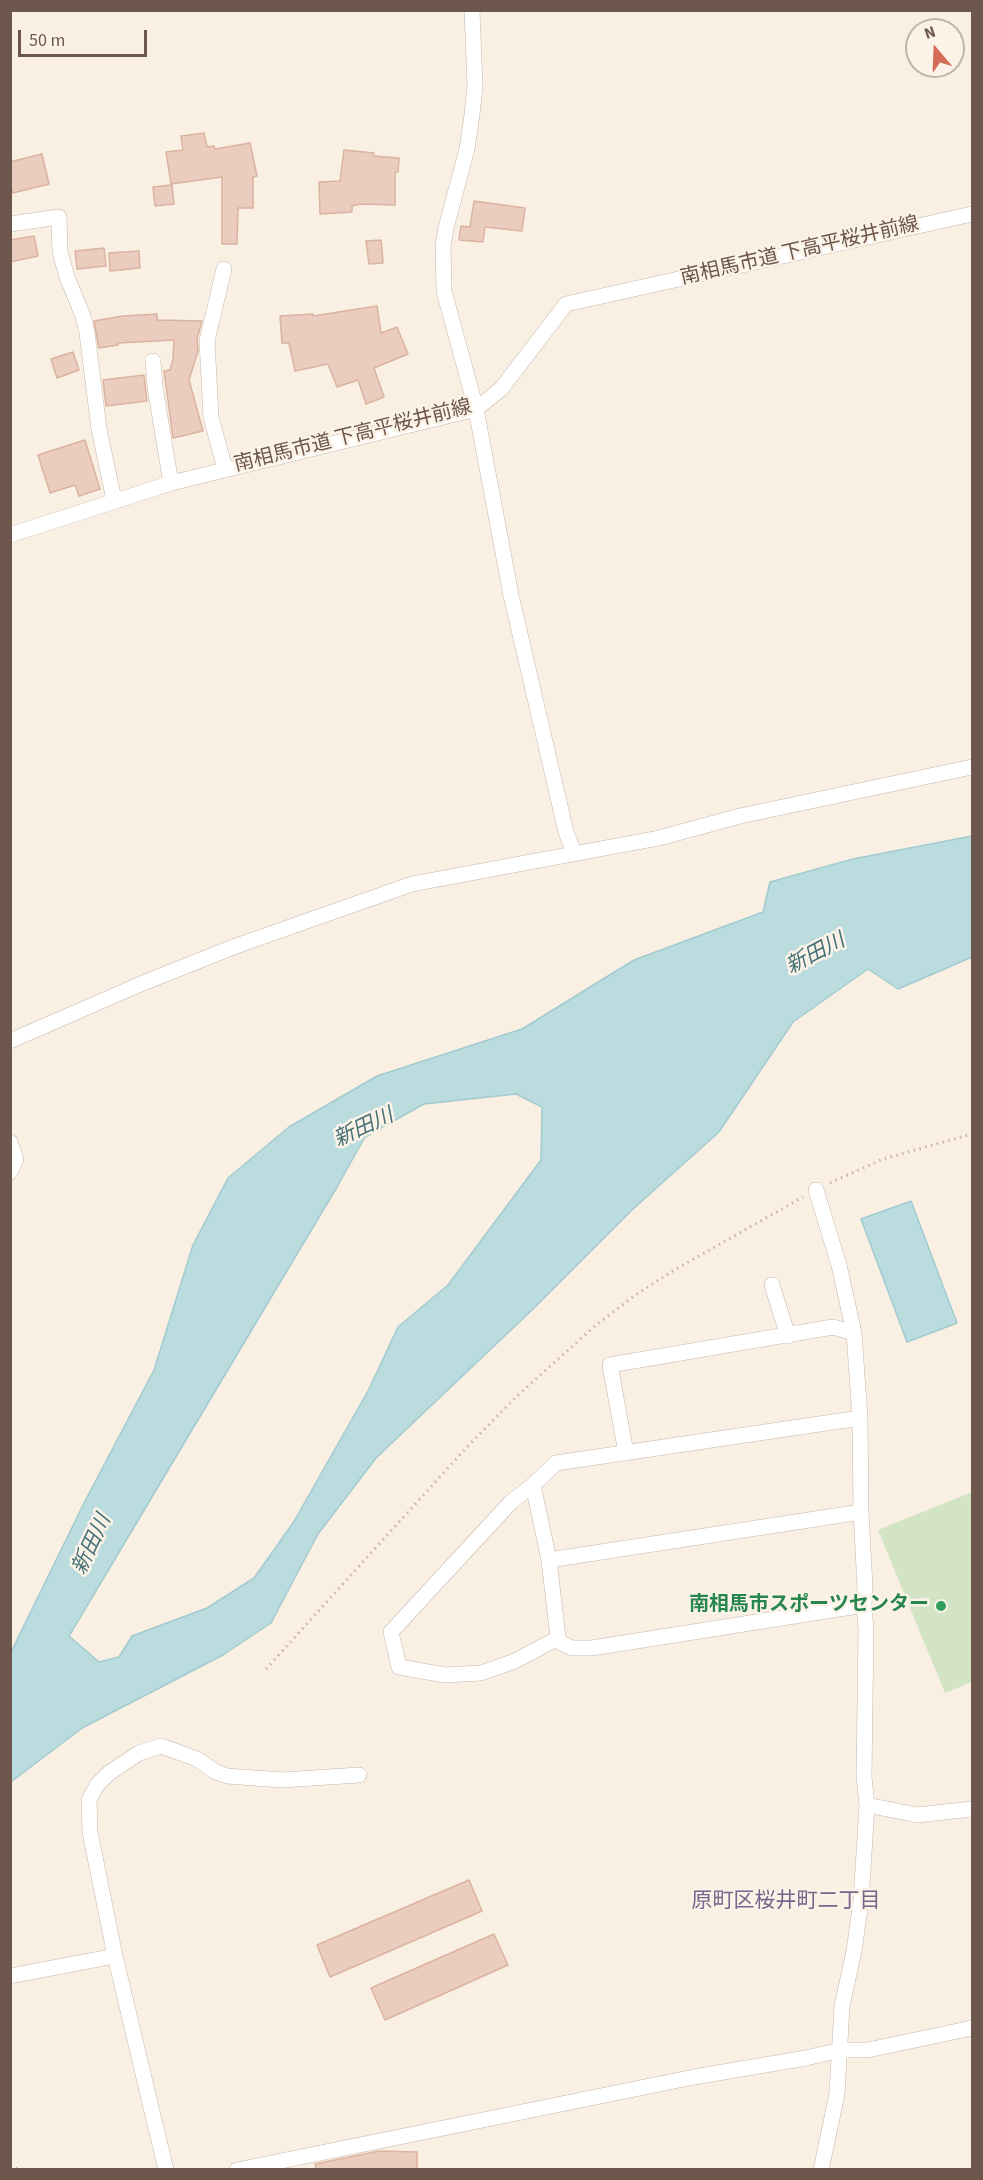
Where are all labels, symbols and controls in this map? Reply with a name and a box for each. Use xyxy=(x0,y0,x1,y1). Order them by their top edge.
scale bar xyxy=(21,18,150,56)
north arrow xyxy=(905,18,965,78)
text: N xyxy=(921,21,938,45)
text: 50 m xyxy=(29,28,65,53)
street label: 南相馬市道 下高平桜井前線 xyxy=(678,213,922,291)
street label: 南相馬市道 下高平桜井前線 xyxy=(232,396,474,478)
water label: 新田川 xyxy=(782,929,850,981)
water label: 新田川 xyxy=(330,1104,398,1154)
water label: 新田川 xyxy=(68,1511,118,1579)
place label: 南相馬市スポーツセンター xyxy=(689,1594,929,1618)
marker: 南相馬市スポーツセンター xyxy=(934,1599,948,1613)
district label: 原町区桜井町二丁目 xyxy=(692,1889,880,1915)

